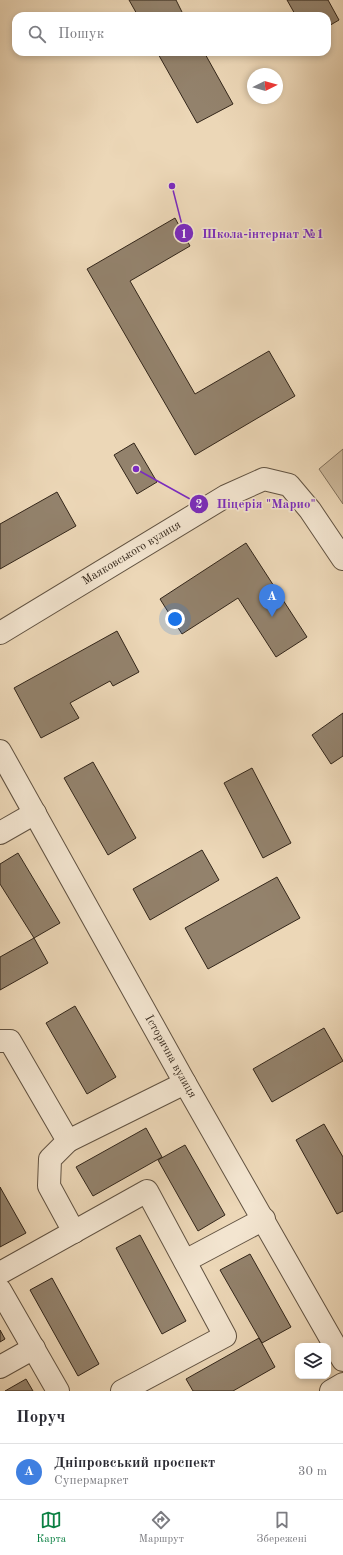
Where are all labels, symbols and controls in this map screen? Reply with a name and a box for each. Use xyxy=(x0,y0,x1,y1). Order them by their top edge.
search box xyxy=(12,12,331,56)
icon: search xyxy=(26,23,48,45)
text: Пошук xyxy=(58,27,104,42)
north arrow xyxy=(247,68,283,104)
callout: Школа-інтернат №1 xyxy=(174,221,332,246)
text: Школа-інтернат №1 xyxy=(202,228,324,241)
text: 1 xyxy=(181,229,187,241)
callout: Піцерія "Марио" xyxy=(189,491,324,516)
text: Піцерія "Марио" xyxy=(216,498,316,511)
text: 2 xyxy=(196,499,203,511)
street label: Маяковського вулиця xyxy=(80,519,183,588)
pin: A xyxy=(259,584,285,617)
your location xyxy=(165,609,185,629)
street label: Історична вулиця xyxy=(142,1013,198,1100)
map controls xyxy=(295,1343,331,1379)
button: layers xyxy=(295,1343,331,1379)
text: Поруч xyxy=(16,1409,65,1426)
text: Дніпровський проспект xyxy=(54,1456,215,1471)
text: A xyxy=(24,1465,34,1478)
text: 30 m xyxy=(298,1465,327,1478)
text: Супермаркет xyxy=(54,1474,129,1487)
tab: Карта xyxy=(36,1509,66,1547)
tab: Маршрут xyxy=(139,1509,184,1547)
tab: Збережені xyxy=(257,1509,307,1547)

